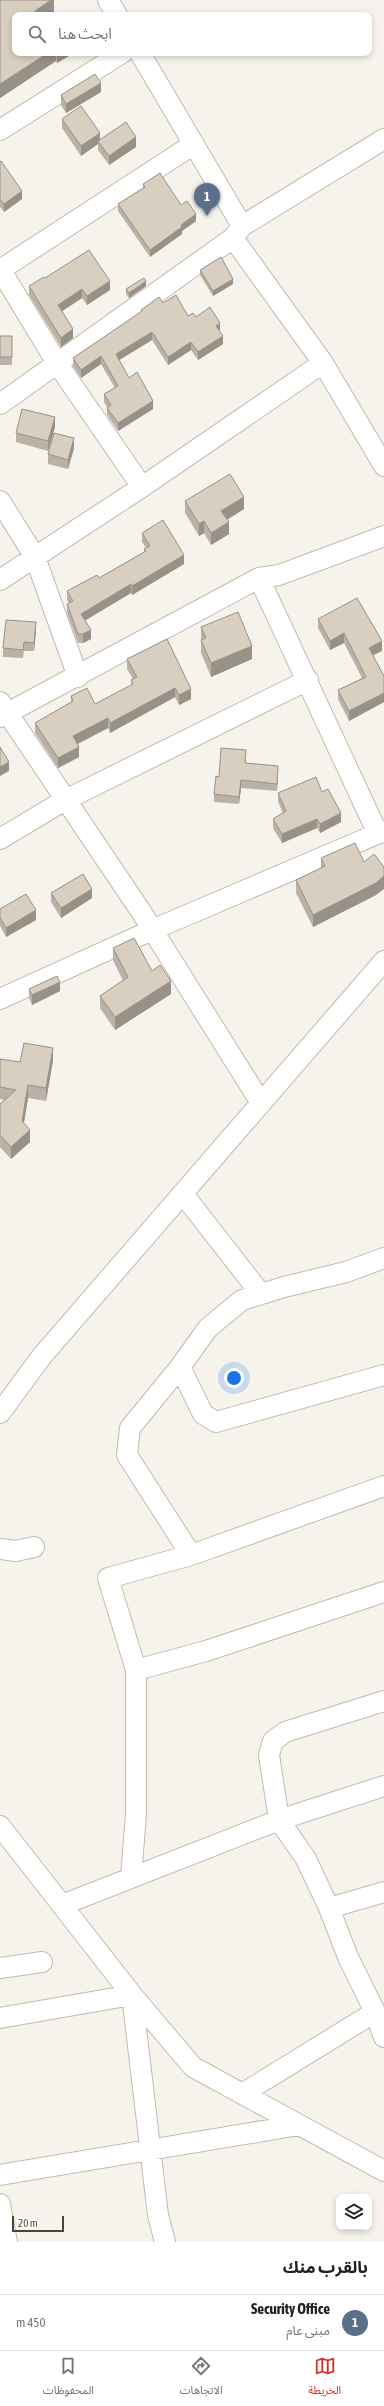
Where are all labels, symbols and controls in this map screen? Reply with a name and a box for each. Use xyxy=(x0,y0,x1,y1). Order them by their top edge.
search box xyxy=(12,12,372,56)
icon: search xyxy=(26,23,48,45)
text: ابحث هنا xyxy=(58,25,112,42)
pin: 1 xyxy=(194,183,220,216)
your location xyxy=(224,1368,244,1388)
map controls xyxy=(336,2194,372,2230)
button: layers xyxy=(336,2194,372,2230)
scale bar xyxy=(12,2214,64,2233)
text: 20 m xyxy=(18,2217,38,2229)
text: بالقرب منك xyxy=(283,2257,368,2277)
text: Security Office xyxy=(251,2300,330,2317)
text: 450 m xyxy=(16,2315,46,2330)
text: 1 xyxy=(352,2315,358,2330)
text: مبنى عام xyxy=(286,2323,330,2338)
tab: المحفوظات xyxy=(43,2355,94,2402)
tab: الاتجاهات xyxy=(180,2355,223,2402)
tab: الخريطة xyxy=(308,2355,341,2402)

